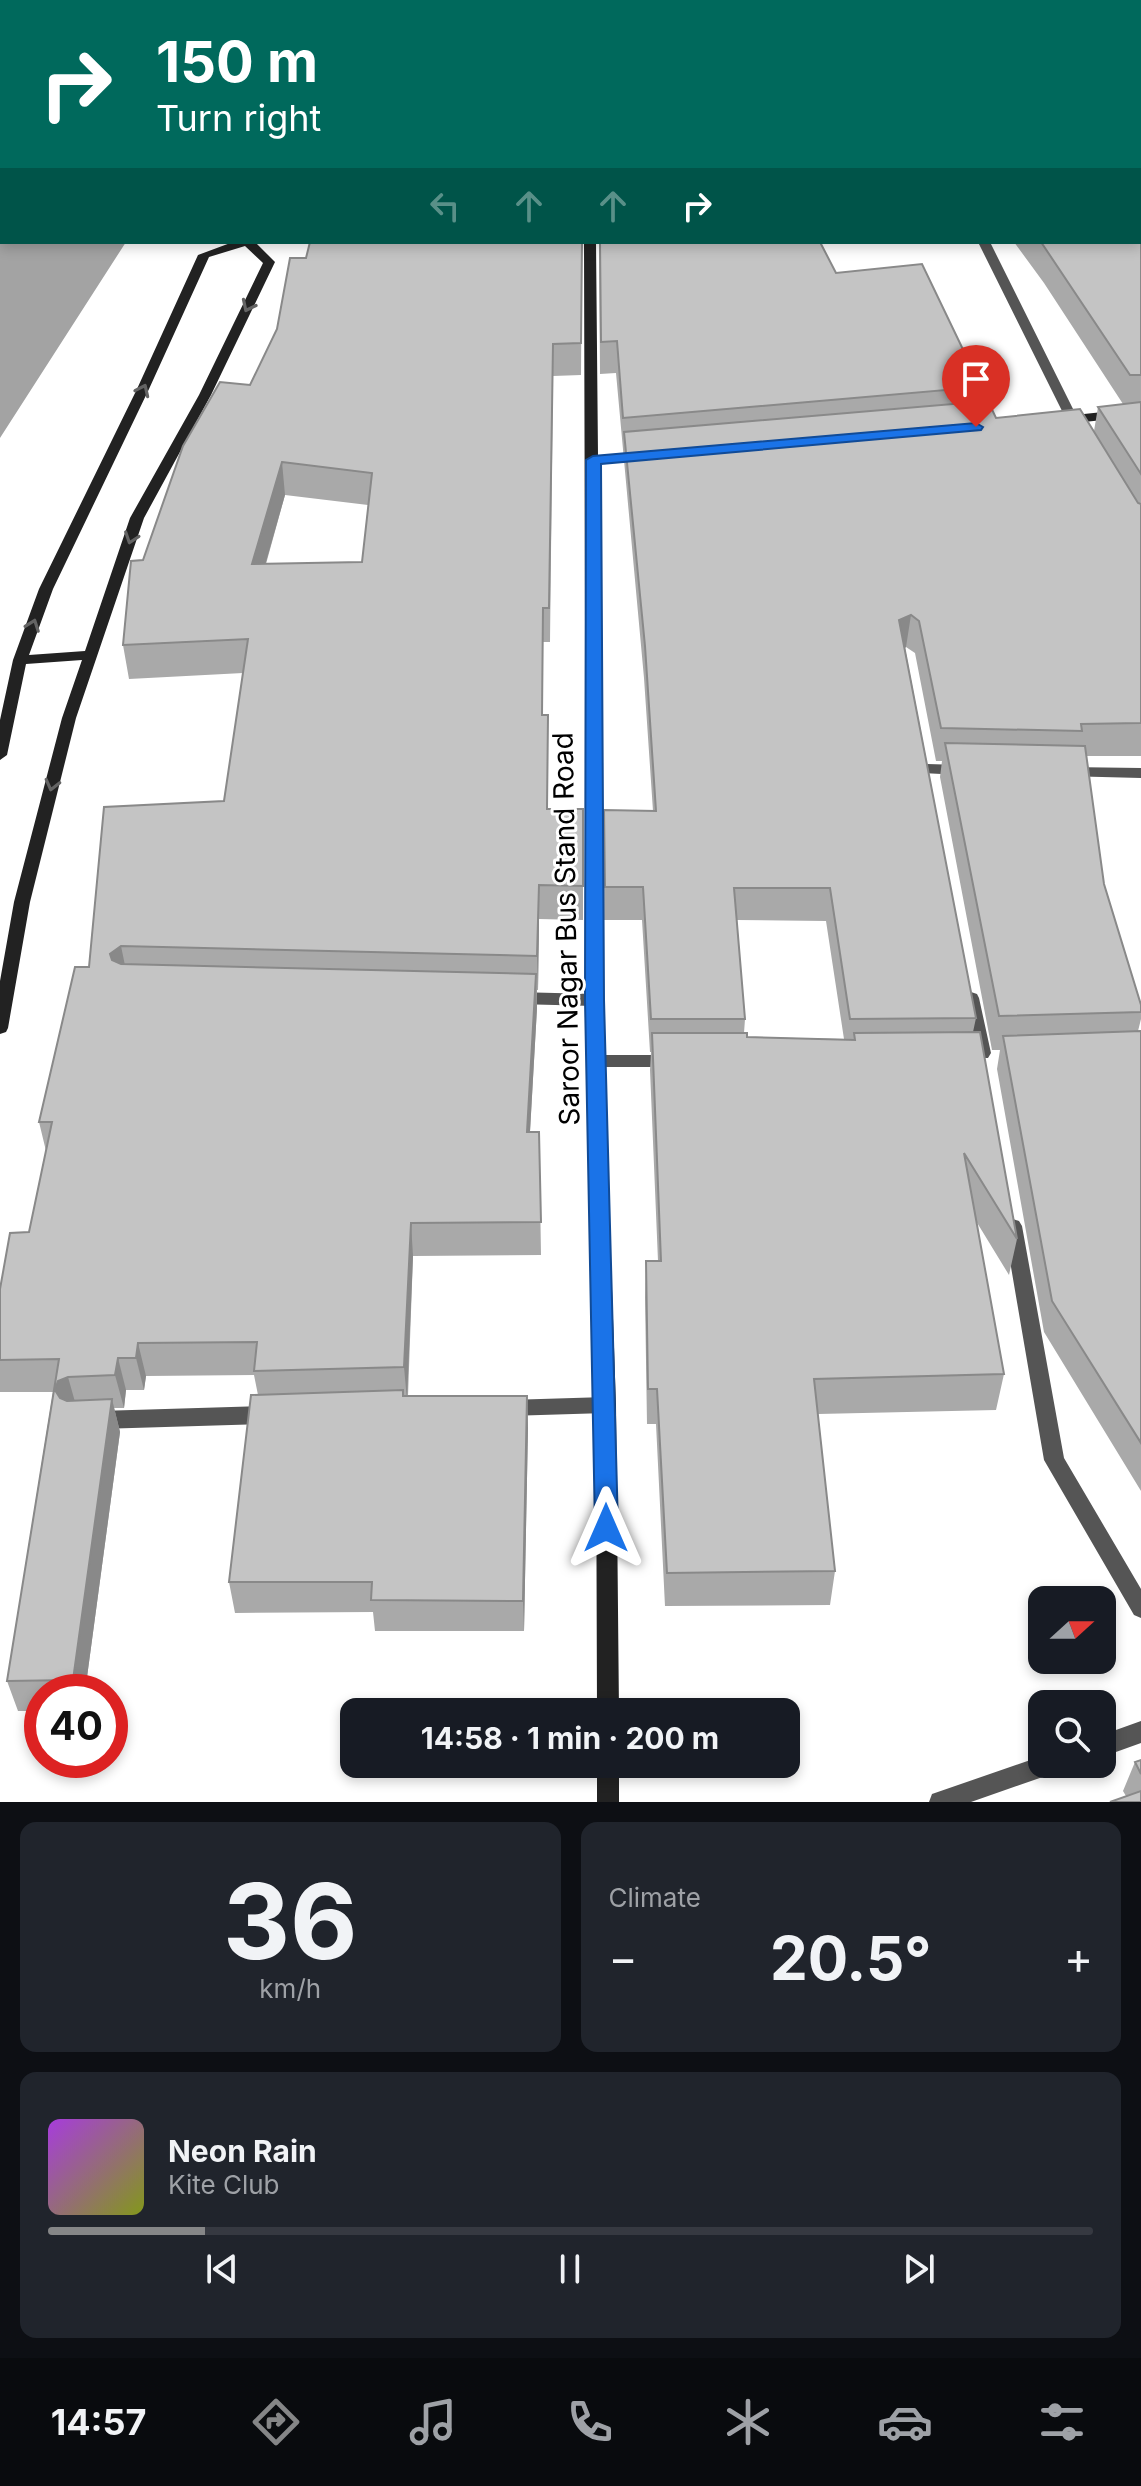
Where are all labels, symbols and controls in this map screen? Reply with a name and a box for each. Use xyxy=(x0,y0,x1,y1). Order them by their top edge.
text: 150 m xyxy=(156,28,318,96)
icon: right xyxy=(24,32,128,136)
text: Turn right xyxy=(156,96,321,140)
icon: left xyxy=(423,184,467,228)
icon: ahead xyxy=(507,184,551,228)
icon: ahead xyxy=(591,184,635,228)
icon: right xyxy=(675,184,719,228)
one-way arrow xyxy=(242,297,258,312)
pin xyxy=(942,345,1010,427)
icon: arrive xyxy=(954,357,998,401)
one-way arrow xyxy=(133,384,149,398)
one-way arrow xyxy=(124,530,140,544)
one-way arrow xyxy=(23,619,40,633)
street label: Saroor Nagar Bus Stand Road xyxy=(546,732,586,1126)
one-way arrow xyxy=(44,778,61,791)
position arrow xyxy=(564,1486,648,1570)
north arrow xyxy=(1028,1586,1116,1674)
map controls xyxy=(1028,1586,1116,1778)
speed limit sign: 40 xyxy=(24,1674,128,1778)
button: search xyxy=(1028,1690,1116,1778)
text: 14:58 · 1 min · 200 m xyxy=(421,1720,719,1756)
text: 36 xyxy=(223,1858,358,1984)
text: Climate xyxy=(609,1882,701,1913)
text: 20.5° xyxy=(770,1922,932,1994)
text: − xyxy=(609,1931,638,1985)
text: + xyxy=(1064,1931,1093,1985)
text: km/h xyxy=(259,1973,321,2004)
text: Neon Rain xyxy=(168,2133,317,2169)
text: Kite Club xyxy=(168,2169,279,2200)
icon: previous xyxy=(200,2247,244,2291)
icon: pause xyxy=(548,2247,592,2291)
icon: next xyxy=(897,2247,941,2291)
icon: directions xyxy=(248,2394,304,2450)
icon: music xyxy=(405,2394,461,2450)
icon: phone xyxy=(562,2394,618,2450)
icon: climate xyxy=(720,2394,776,2450)
icon: car xyxy=(877,2394,933,2450)
icon: filters xyxy=(1034,2394,1090,2450)
text: 14:57 xyxy=(51,2400,146,2444)

